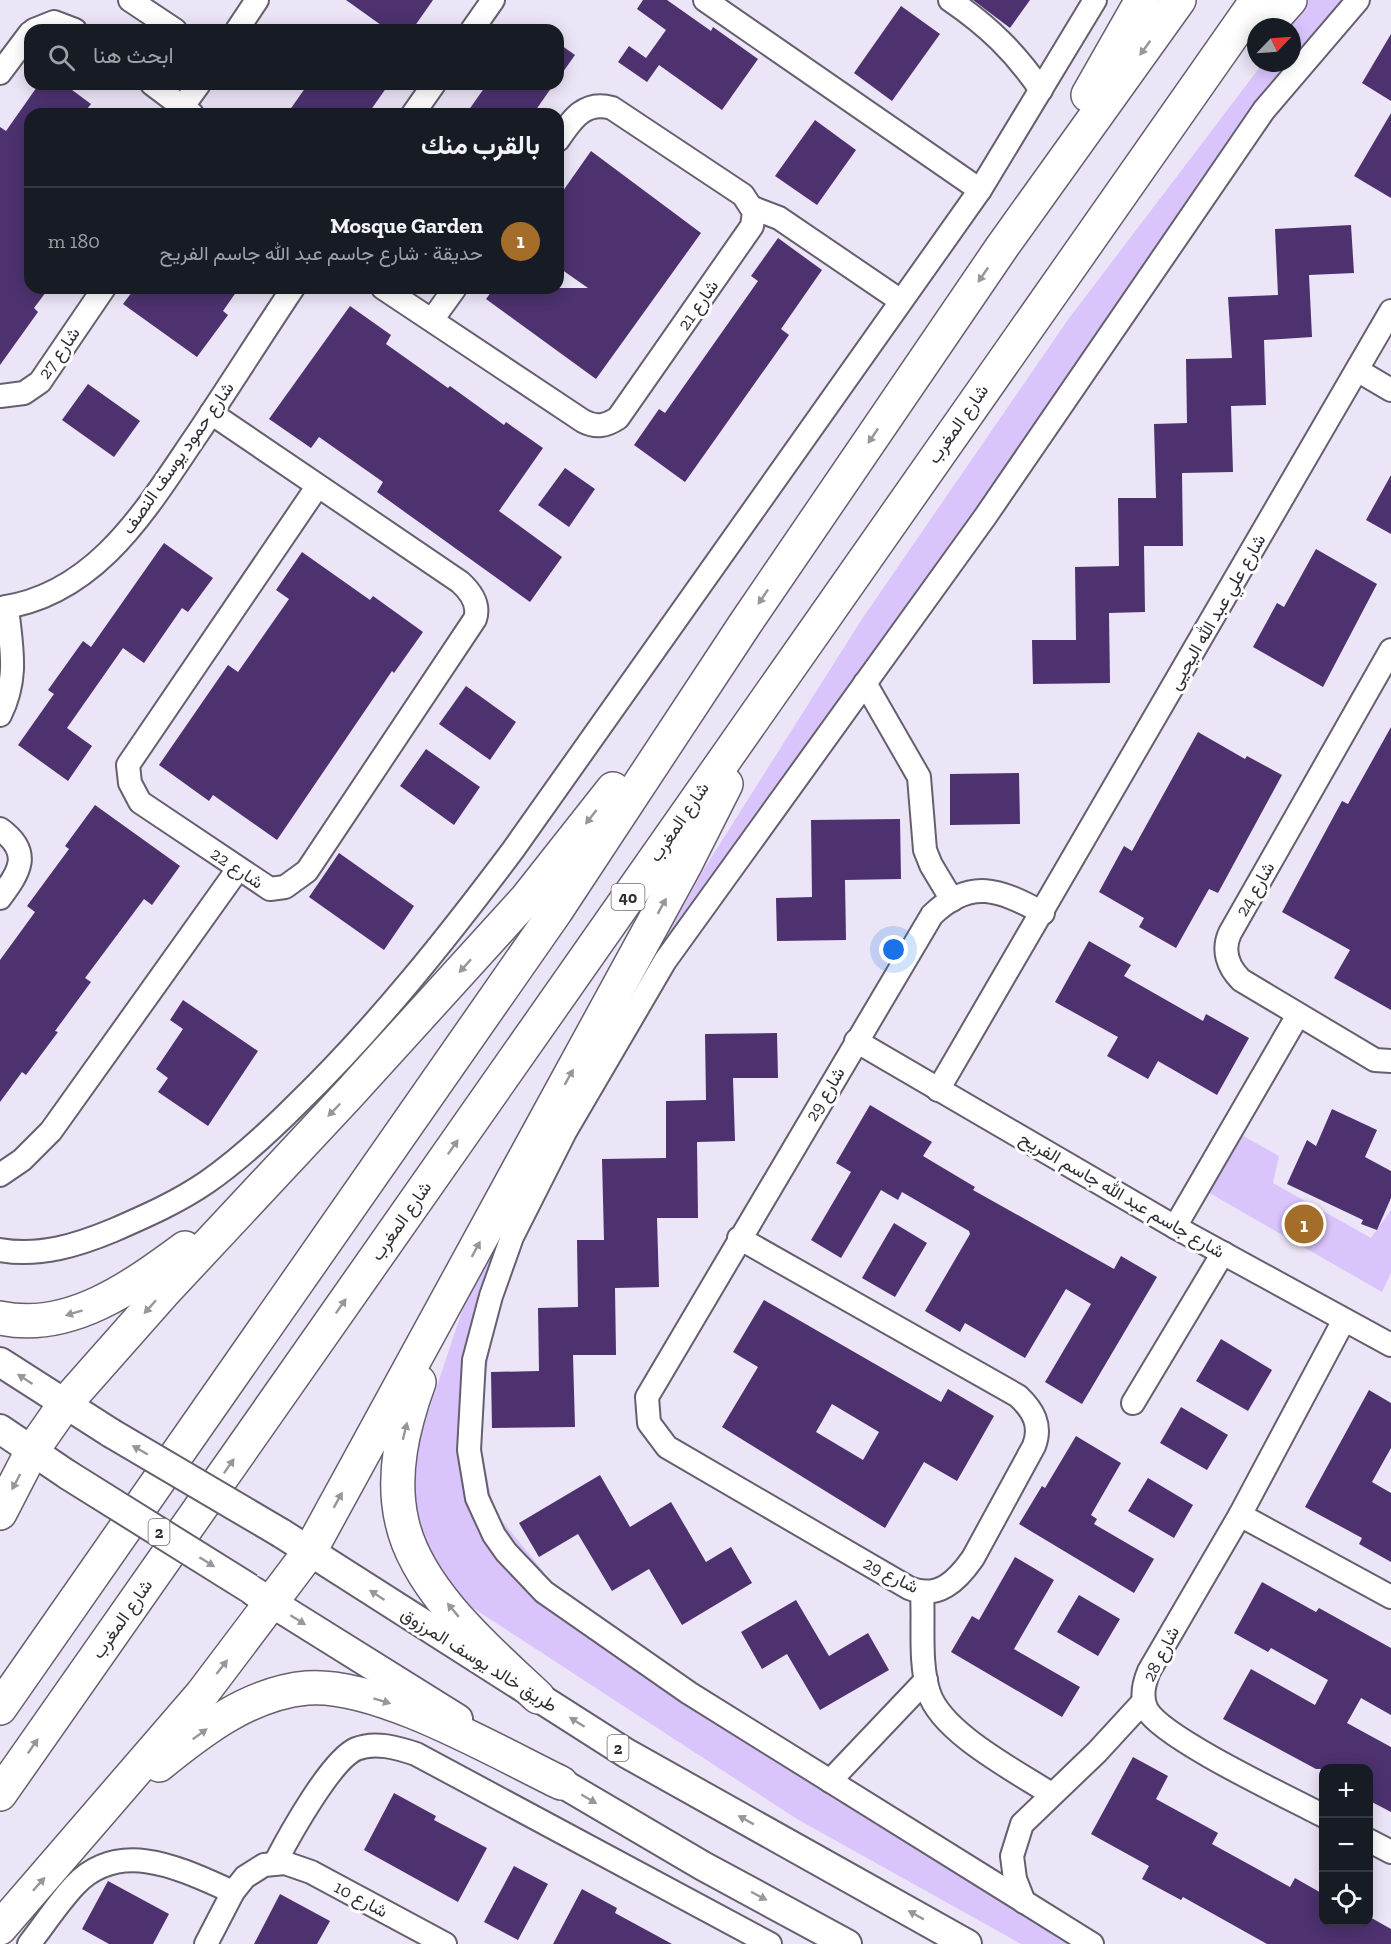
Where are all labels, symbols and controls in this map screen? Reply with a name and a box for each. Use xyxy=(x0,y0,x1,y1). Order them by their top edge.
north arrow xyxy=(1247,18,1301,72)
search box xyxy=(24,24,564,90)
one-way arrow xyxy=(1139,39,1151,55)
icon: search xyxy=(45,41,78,74)
text: ابحث هنا xyxy=(93,42,173,69)
text: بالقرب منك xyxy=(421,129,540,161)
text: Mosque Garden xyxy=(330,212,483,239)
text: 180 m xyxy=(48,229,100,253)
text: 1 xyxy=(516,229,525,253)
text: حديقة · شارع جاسم عبد الله جاسم الفريح xyxy=(160,241,483,265)
one-way arrow xyxy=(977,266,989,282)
street label: شارع 21 xyxy=(673,276,724,335)
street label: شارع 27 xyxy=(33,323,85,384)
street label: شارع حمود يوسف النصف xyxy=(117,378,240,539)
street label: شارع المغرب xyxy=(923,380,994,468)
one-way arrow xyxy=(868,428,879,444)
street label: شارع علي عبد الله اليحيى xyxy=(1163,530,1274,696)
one-way arrow xyxy=(758,589,769,605)
street label: شارع المغرب xyxy=(644,778,715,867)
one-way arrow xyxy=(585,810,597,825)
street label: شارع 22 xyxy=(206,842,268,894)
street label: شارع 24 xyxy=(1231,858,1280,921)
road number: 40 xyxy=(612,884,644,910)
one-way arrow xyxy=(657,897,667,914)
your location xyxy=(879,935,908,964)
one-way arrow xyxy=(459,958,472,973)
street label: شارع 29 xyxy=(800,1063,851,1126)
one-way arrow xyxy=(564,1068,574,1085)
one-way arrow xyxy=(327,1103,341,1117)
street label: شارع جاسم عبد الله جاسم الفريح xyxy=(1015,1127,1229,1264)
one-way arrow xyxy=(447,1139,459,1155)
street label: شارع المغرب xyxy=(366,1177,437,1265)
pin: 1 xyxy=(1284,1202,1324,1246)
one-way arrow xyxy=(471,1240,481,1257)
one-way arrow xyxy=(144,1299,157,1314)
one-way arrow xyxy=(335,1299,347,1315)
one-way arrow xyxy=(65,1309,83,1318)
one-way arrow xyxy=(18,1373,34,1385)
one-way arrow xyxy=(400,1422,410,1440)
one-way arrow xyxy=(131,1445,148,1455)
one-way arrow xyxy=(223,1458,235,1474)
one-way arrow xyxy=(11,1474,21,1491)
one-way arrow xyxy=(333,1491,343,1508)
road number: 2 xyxy=(148,1519,170,1545)
street label: شارع 29 xyxy=(859,1552,922,1599)
one-way arrow xyxy=(199,1556,215,1567)
street label: شارع المغرب xyxy=(87,1575,158,1663)
one-way arrow xyxy=(369,1590,385,1601)
street label: طريق خالد يوسف المرزوق xyxy=(397,1603,561,1717)
one-way arrow xyxy=(447,1603,460,1618)
one-way arrow xyxy=(290,1615,306,1626)
street label: شارع 28 xyxy=(1138,1623,1185,1686)
one-way arrow xyxy=(216,1660,228,1676)
one-way arrow xyxy=(374,1697,392,1706)
one-way arrow xyxy=(569,1716,585,1727)
one-way arrow xyxy=(191,1728,207,1740)
road number: 2 xyxy=(608,1735,628,1761)
one-way arrow xyxy=(27,1739,39,1755)
map controls xyxy=(1319,1764,1373,1926)
button: + xyxy=(1319,1764,1373,1818)
one-way arrow xyxy=(581,1794,597,1805)
one-way arrow xyxy=(737,1815,754,1825)
button: − xyxy=(1319,1818,1373,1872)
button: locate xyxy=(1319,1872,1373,1926)
street label: شارع 10 xyxy=(330,1876,392,1923)
one-way arrow xyxy=(32,1877,45,1892)
one-way arrow xyxy=(750,1891,767,1901)
one-way arrow xyxy=(908,1910,924,1921)

